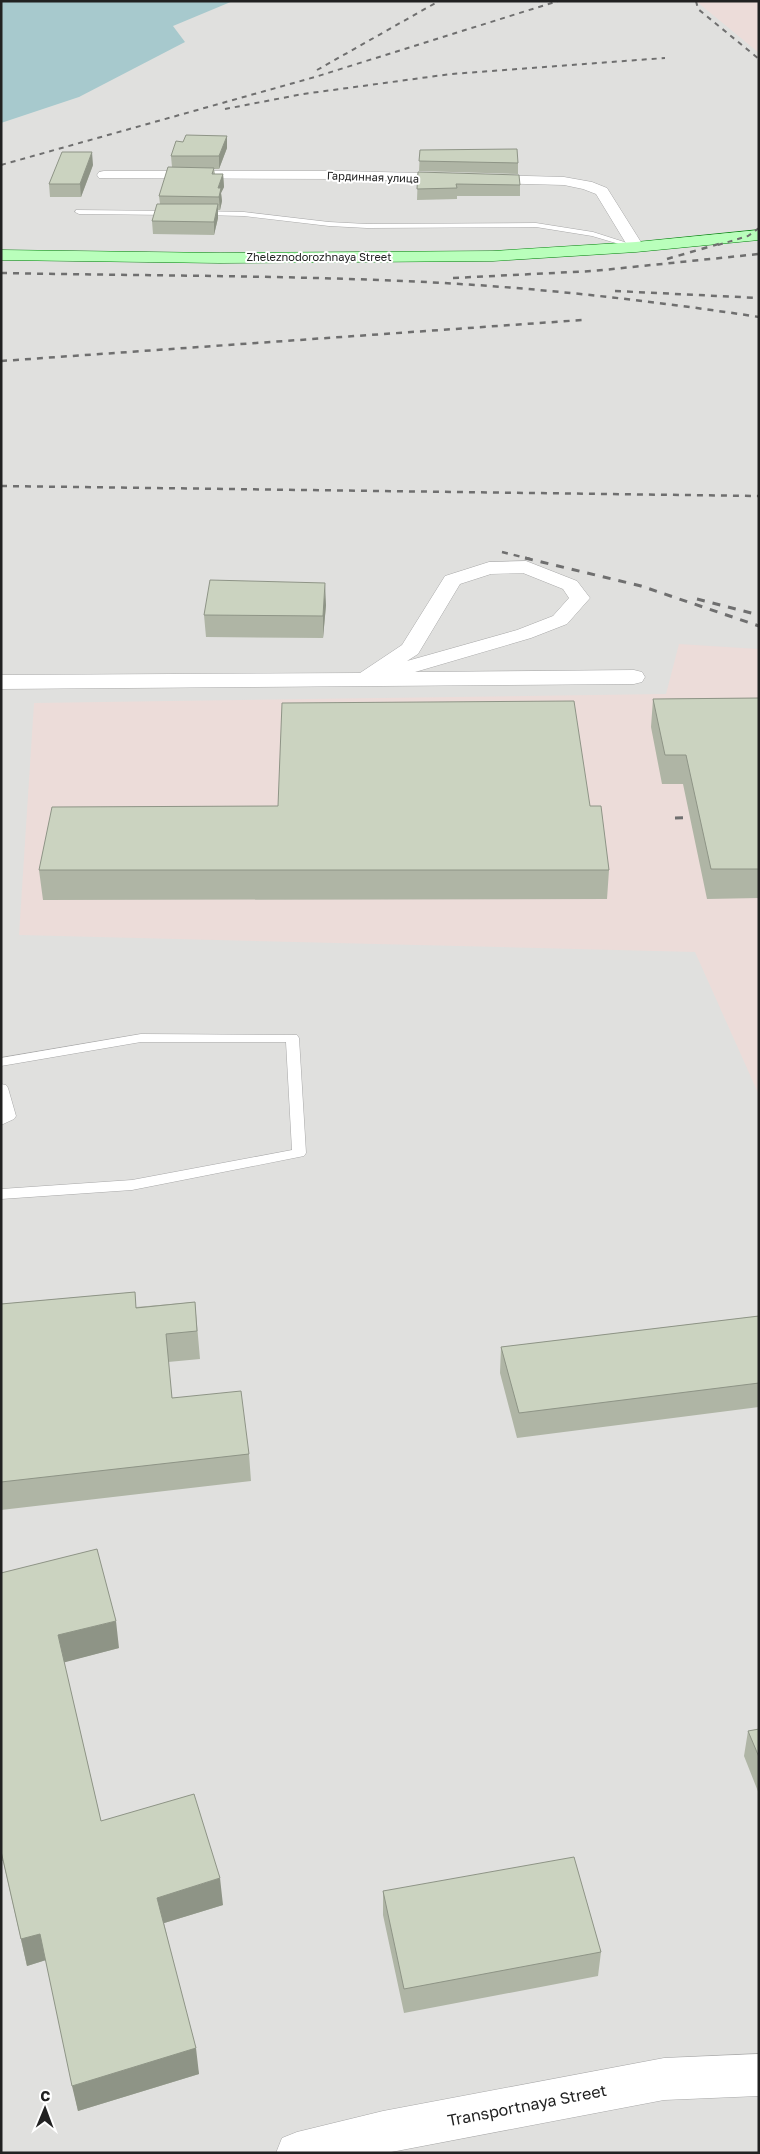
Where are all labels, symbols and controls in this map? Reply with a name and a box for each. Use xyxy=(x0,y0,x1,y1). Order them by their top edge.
street label: Гардинная улица xyxy=(327,168,419,185)
street label: Zheleznodorozhnaya Street xyxy=(246,250,392,263)
street label: Transportnaya Street xyxy=(446,2080,608,2130)
north arrow xyxy=(20,2084,70,2134)
text: С xyxy=(40,2087,50,2104)

